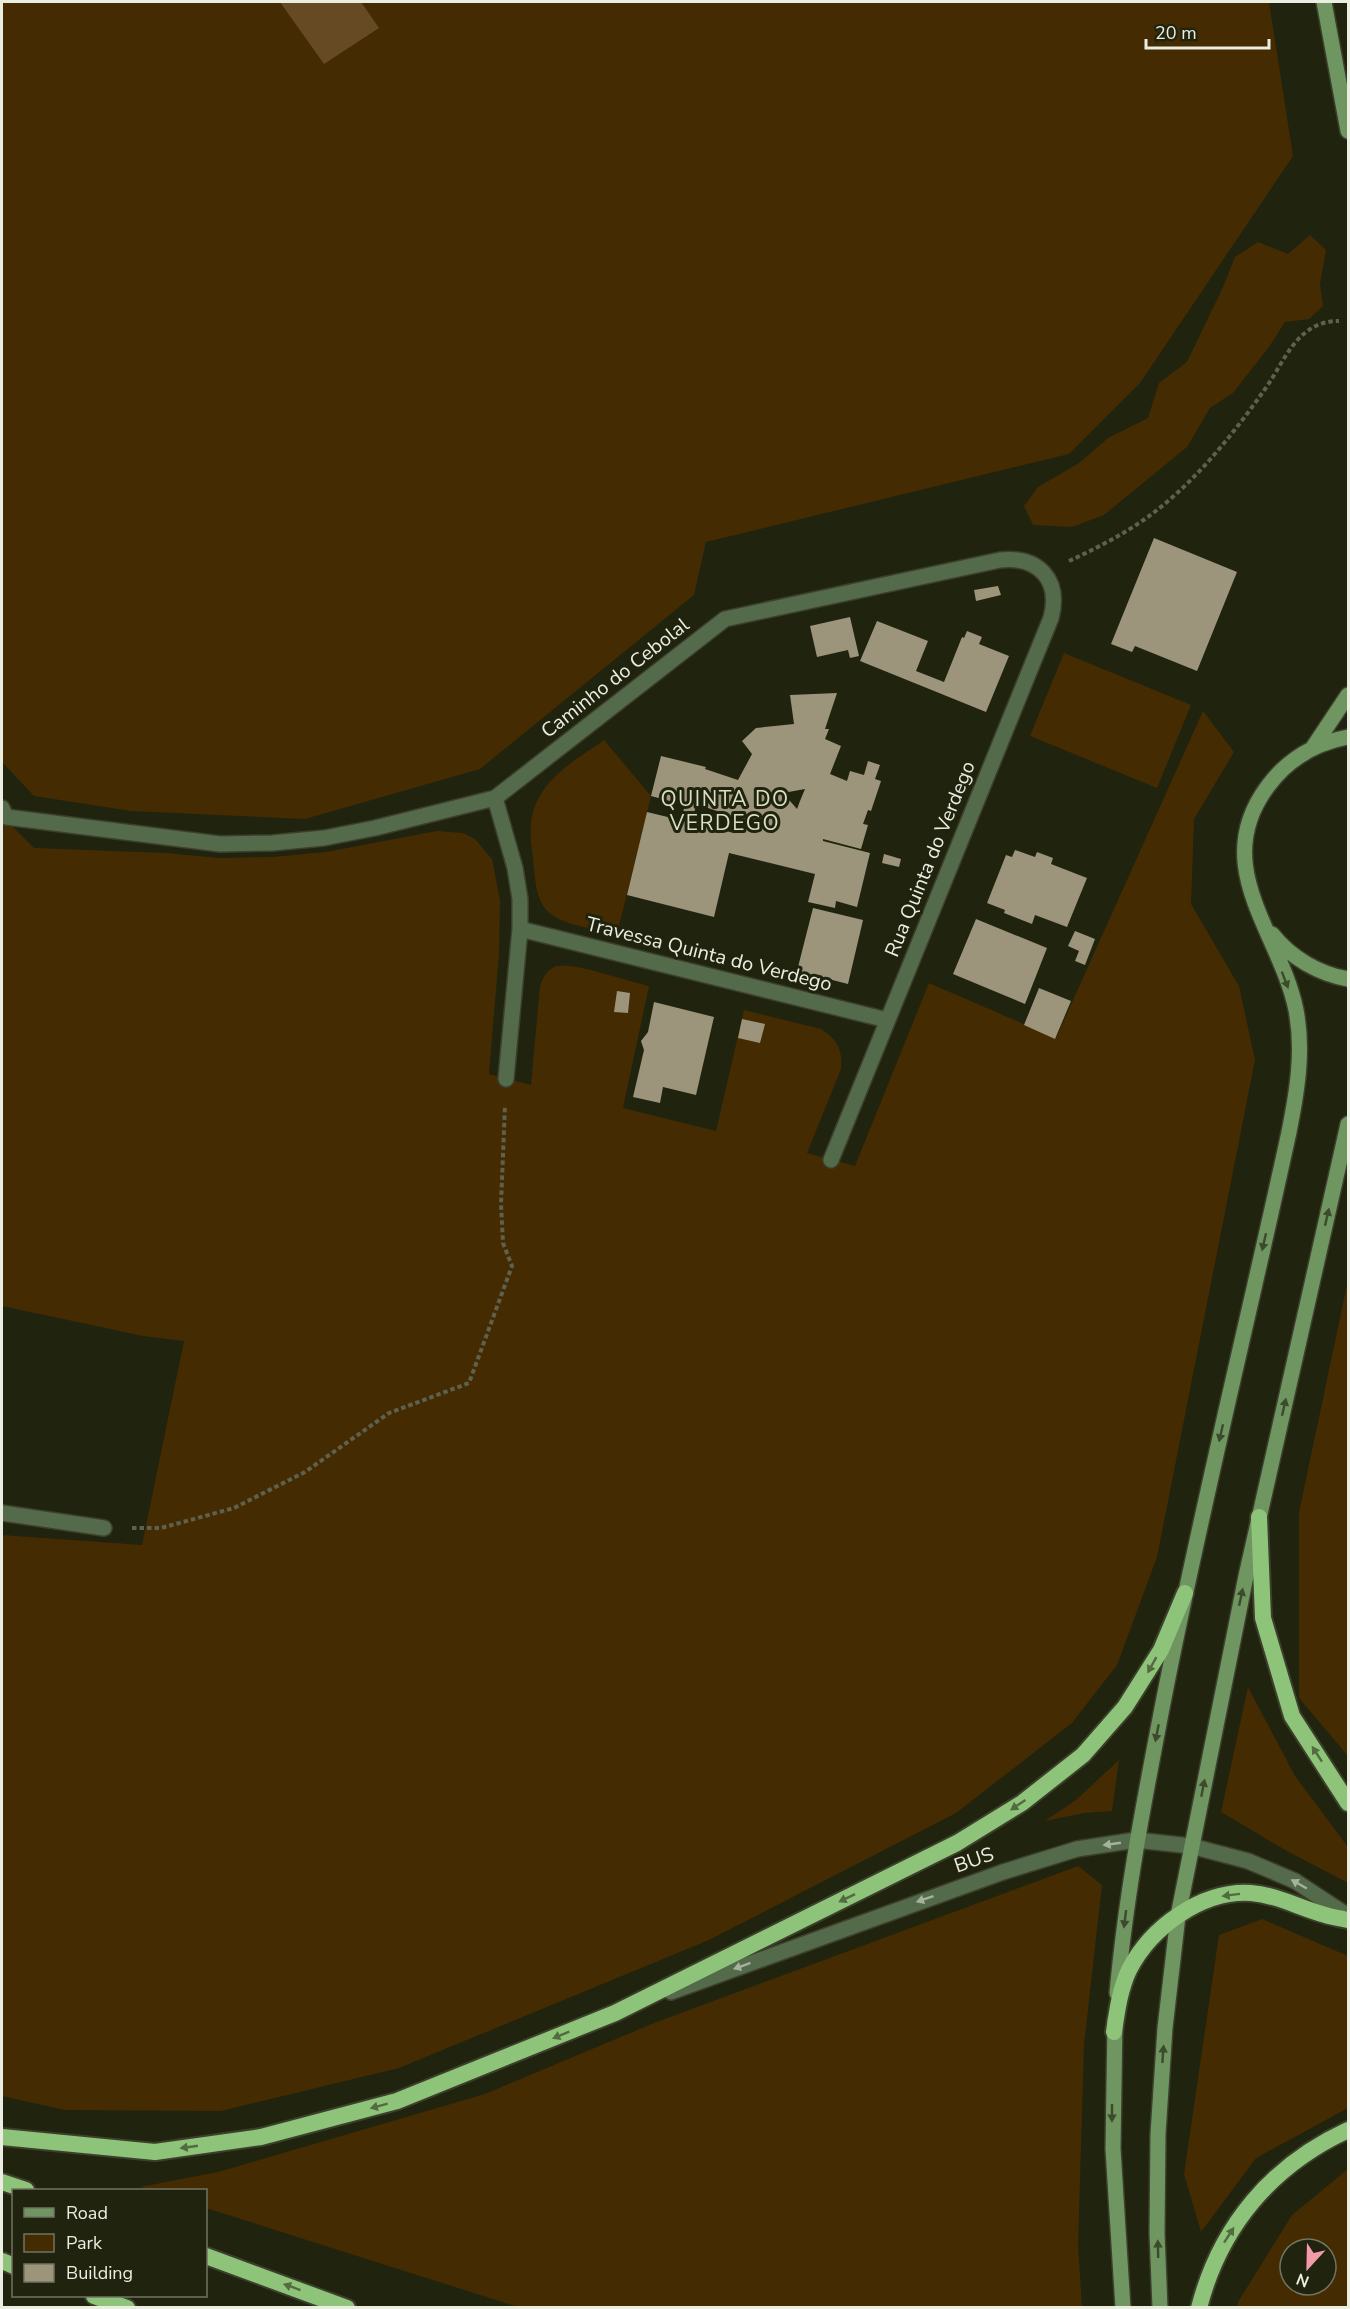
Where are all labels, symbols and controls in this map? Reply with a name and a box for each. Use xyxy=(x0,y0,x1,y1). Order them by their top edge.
scale bar xyxy=(1146,12,1269,50)
text: 20 m xyxy=(1155,21,1197,45)
street label: Caminho do Cebolal xyxy=(535,612,695,744)
street label: Rua Quinta do Verdego xyxy=(878,757,982,961)
district label: QUINTA DO VERDEGO xyxy=(660,785,790,837)
street label: Travessa Quinta do Verdego xyxy=(583,910,835,998)
one-way arrow xyxy=(1281,971,1291,989)
one-way arrow xyxy=(1323,1207,1332,1226)
one-way arrow xyxy=(1259,1233,1269,1252)
one-way arrow xyxy=(1280,1397,1289,1416)
one-way arrow xyxy=(1216,1423,1225,1442)
one-way arrow xyxy=(1237,1588,1247,1606)
one-way arrow xyxy=(1147,1657,1157,1674)
one-way arrow xyxy=(1152,1723,1161,1742)
one-way arrow xyxy=(1311,1746,1322,1763)
one-way arrow xyxy=(1199,1779,1208,1798)
one-way arrow xyxy=(1011,1799,1027,1811)
one-way arrow xyxy=(1102,1839,1121,1848)
street label: BUS xyxy=(951,1841,997,1879)
one-way arrow xyxy=(1291,1879,1308,1889)
one-way arrow xyxy=(1221,1890,1240,1899)
one-way arrow xyxy=(839,1893,856,1902)
one-way arrow xyxy=(916,1895,934,1904)
one-way arrow xyxy=(1120,1910,1129,1929)
one-way arrow xyxy=(733,1961,751,1971)
one-way arrow xyxy=(551,2030,569,2040)
one-way arrow xyxy=(1159,2045,1168,2064)
one-way arrow xyxy=(370,2101,388,2111)
one-way arrow xyxy=(1107,2104,1117,2123)
one-way arrow xyxy=(180,2142,199,2152)
legend xyxy=(12,2189,207,2297)
text: Road xyxy=(66,2201,108,2225)
one-way arrow xyxy=(1223,2227,1235,2243)
text: Park xyxy=(66,2231,103,2255)
north arrow xyxy=(1278,2237,1338,2297)
one-way arrow xyxy=(1153,2240,1163,2259)
text: Building xyxy=(66,2261,133,2285)
text: N xyxy=(1293,2268,1312,2292)
one-way arrow xyxy=(283,2282,301,2292)

